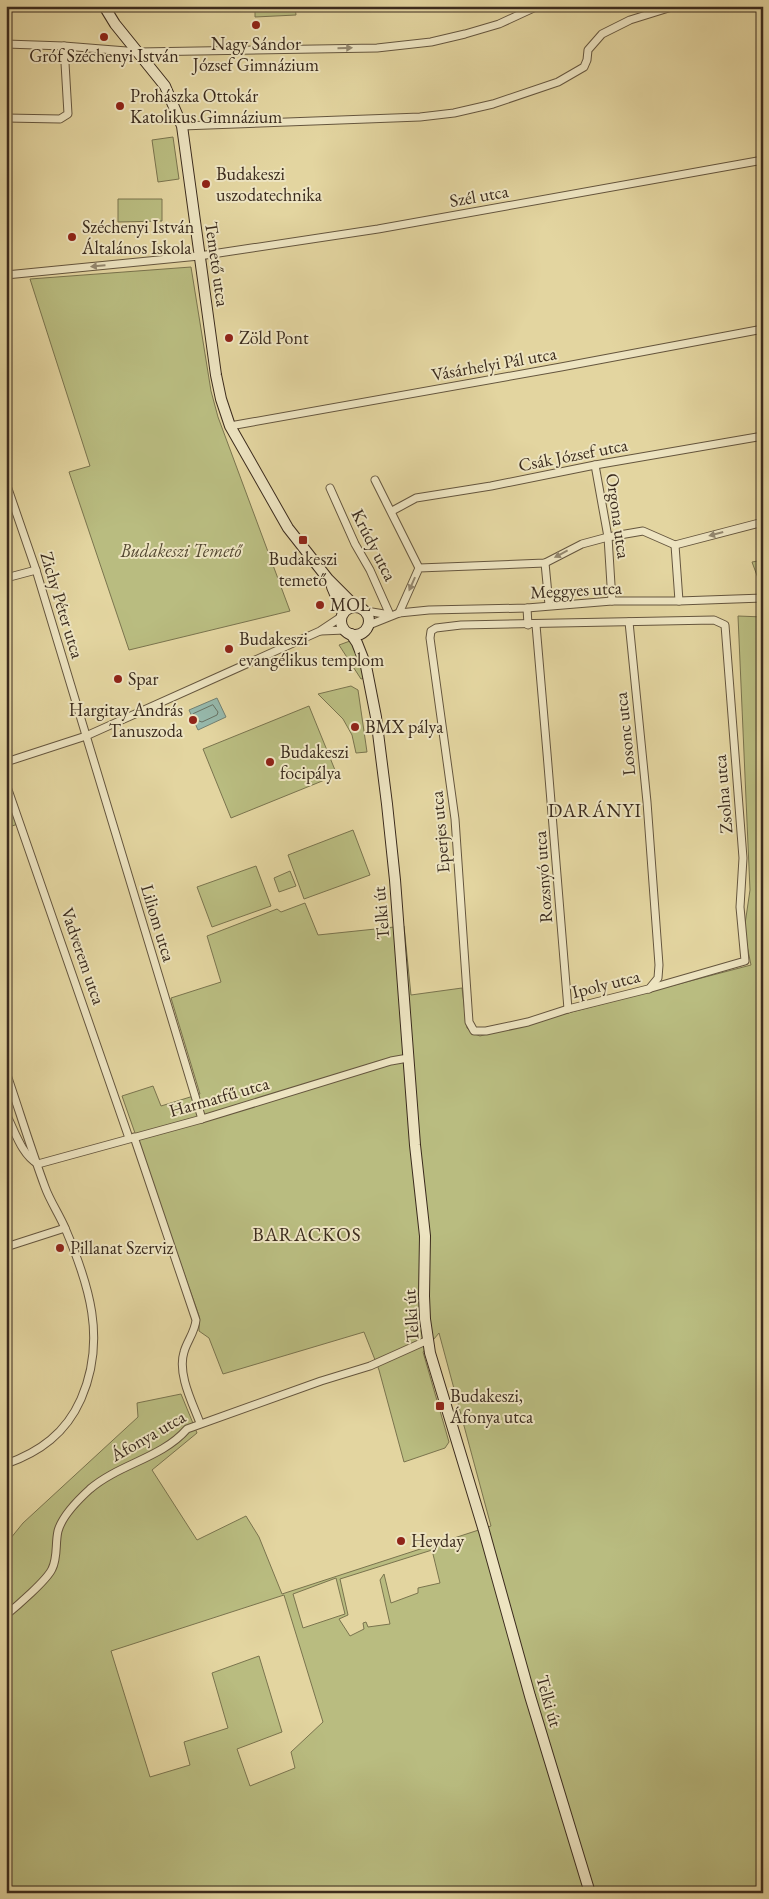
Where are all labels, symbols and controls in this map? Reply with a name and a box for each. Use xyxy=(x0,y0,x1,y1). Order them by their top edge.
marker: Nagy Sándor József Gimnázium xyxy=(250,19,262,31)
marker: Gróf Széchenyi István xyxy=(98,31,110,43)
place label: Nagy Sándor József Gimnázium xyxy=(191,32,319,76)
place label: Gróf Széchenyi István xyxy=(29,44,179,67)
one-way arrow xyxy=(337,44,353,52)
place label: Prohászka Ottokár Katolikus Gimnázium xyxy=(130,84,282,128)
marker: Prohászka Ottokár Katolikus Gimnázium xyxy=(114,100,126,112)
place label: Budakeszi uszodatechnika xyxy=(216,162,323,206)
marker: Budakeszi uszodatechnika xyxy=(200,178,212,190)
street label: Szél utca xyxy=(448,179,511,212)
place label: Széchenyi István Általános Iskola xyxy=(81,215,195,259)
street label: Temető utca xyxy=(200,220,235,309)
marker: Széchenyi István Általános Iskola xyxy=(66,231,78,243)
one-way arrow xyxy=(90,262,106,270)
place label: Zöld Pont xyxy=(239,326,309,349)
marker: Zöld Pont xyxy=(223,332,235,344)
street label: Vásárhelyi Pál utca xyxy=(430,341,559,386)
street label: Csák József utca xyxy=(516,432,630,476)
street label: Orgona utca xyxy=(601,472,636,561)
street label: Krúdy utca xyxy=(347,505,403,585)
one-way arrow xyxy=(708,530,723,538)
marker: Budakeszi temető xyxy=(297,534,309,546)
park label: Budakeszi Temető xyxy=(120,539,244,562)
place label: Budakeszi temető xyxy=(269,547,338,591)
street label: Zichy Péter utca xyxy=(35,549,90,662)
one-way arrow xyxy=(554,550,569,558)
street label: Meggyes utca xyxy=(530,576,623,603)
one-way arrow xyxy=(408,577,416,591)
place label: MOL xyxy=(330,593,371,616)
marker: MOL xyxy=(314,599,326,611)
place label: Budakeszi evangélikus templom xyxy=(239,627,384,671)
marker: Budakeszi evangélikus templom xyxy=(223,643,235,655)
place label: Spar xyxy=(128,667,159,690)
marker: Spar xyxy=(112,673,124,685)
street label: Losonc utca xyxy=(609,690,640,777)
place label: Hargitay András Tanuszoda xyxy=(69,698,184,742)
marker: Hargitay András Tanuszoda xyxy=(187,714,199,726)
place label: BMX pálya xyxy=(365,715,444,738)
marker: BMX pálya xyxy=(349,721,361,733)
place label: Budakeszi focipálya xyxy=(280,740,349,784)
street label: Zsolna utca xyxy=(708,753,737,835)
marker: Budakeszi focipálya xyxy=(264,756,276,768)
street label: Eperjes utca xyxy=(424,789,455,874)
district label: DARÁNYI xyxy=(548,798,642,823)
street label: Rozsnyó utca xyxy=(528,829,557,924)
street label: Liliom utca xyxy=(136,881,181,965)
street label: Telki út xyxy=(367,885,394,940)
street label: Vadverem utca xyxy=(56,904,111,1008)
street label: Ipoly utca xyxy=(569,964,643,1003)
street label: Harmatfű utca xyxy=(166,1071,272,1122)
district label: BARACKOS xyxy=(253,1222,361,1247)
place label: Pillanat Szerviz xyxy=(70,1236,174,1259)
marker: Pillanat Szerviz xyxy=(54,1242,66,1254)
street label: Telki út xyxy=(397,1288,424,1343)
place label: Budakeszi, Áfonya utca xyxy=(449,1384,534,1428)
marker: Budakeszi, Áfonya utca xyxy=(434,1400,446,1412)
street label: Áfonya utca xyxy=(105,1404,190,1467)
place label: Heyday xyxy=(411,1529,464,1552)
marker: Heyday xyxy=(395,1535,407,1547)
street label: Telki út xyxy=(531,1672,568,1730)

